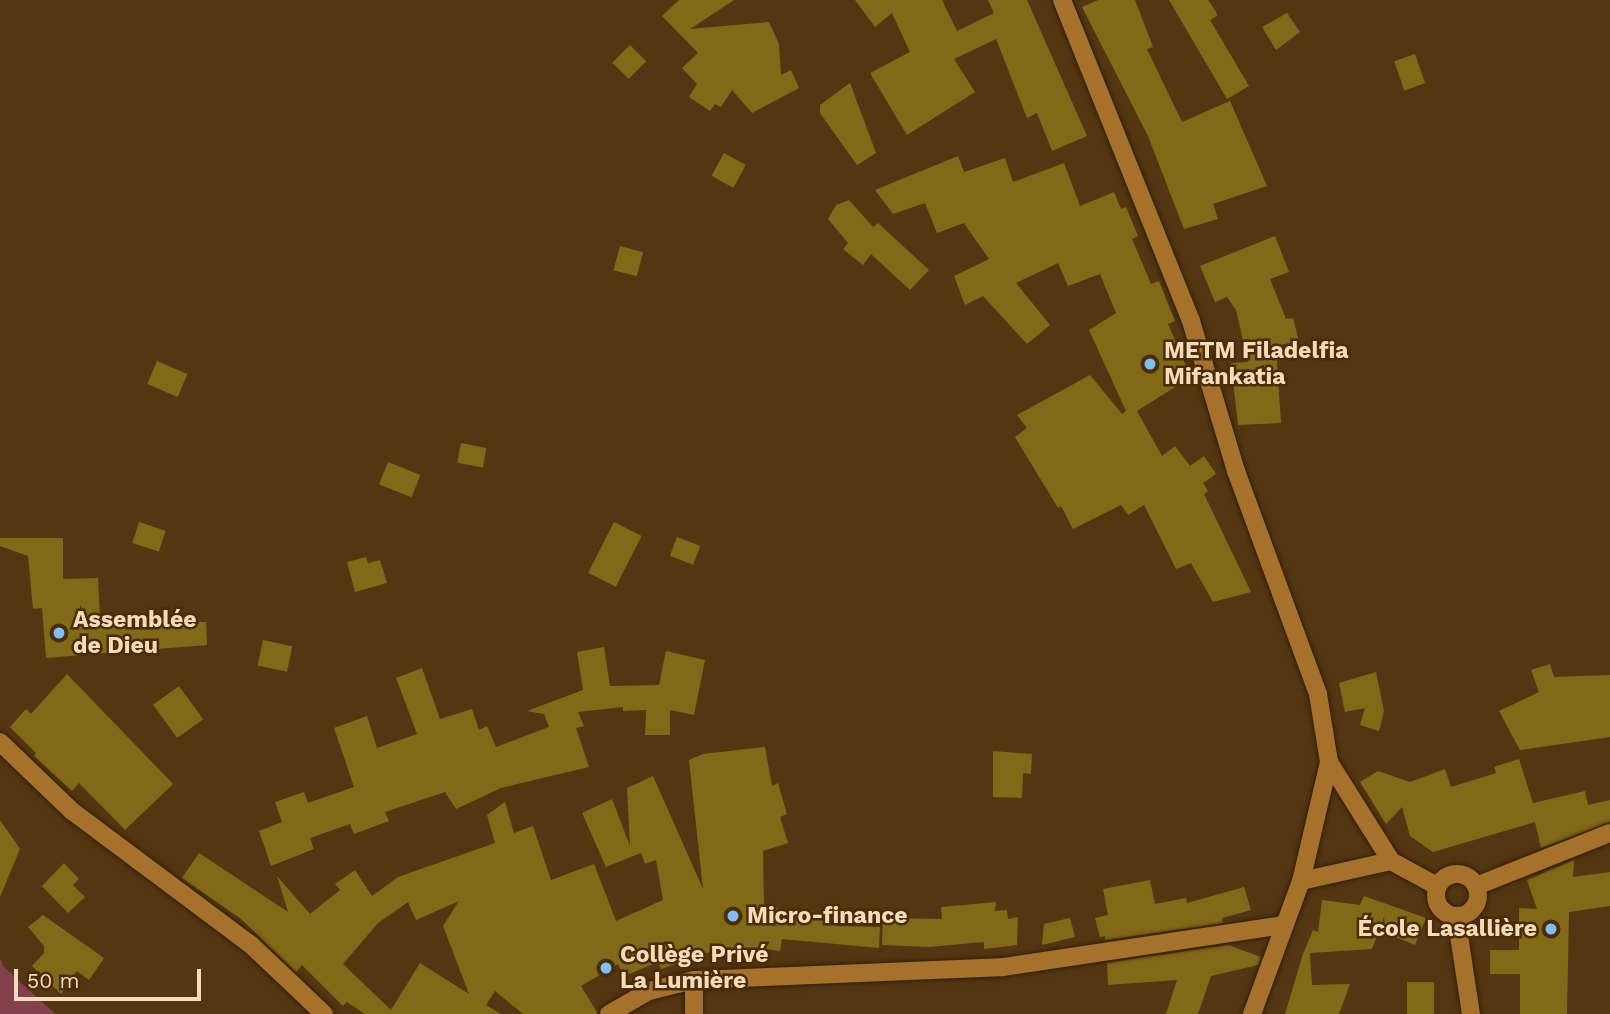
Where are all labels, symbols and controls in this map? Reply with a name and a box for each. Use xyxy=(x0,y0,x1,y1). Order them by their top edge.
place label: METM Filadelfia Mifankatia xyxy=(1164,337,1348,391)
marker: METM Filadelfia Mifankatia xyxy=(1142,356,1158,372)
place label: Assemblée de Dieu xyxy=(73,606,197,660)
marker: Assemblée de Dieu xyxy=(51,625,67,641)
place label: Micro-finance xyxy=(747,902,908,930)
marker: Micro-finance xyxy=(725,908,741,924)
place label: École Lasallière xyxy=(1358,915,1537,943)
marker: École Lasallière xyxy=(1543,921,1559,937)
place label: Collège Privé La Lumière xyxy=(620,941,769,995)
scale bar xyxy=(18,954,205,998)
marker: Collège Privé La Lumière xyxy=(598,960,614,976)
text: 50 m xyxy=(27,968,79,993)

